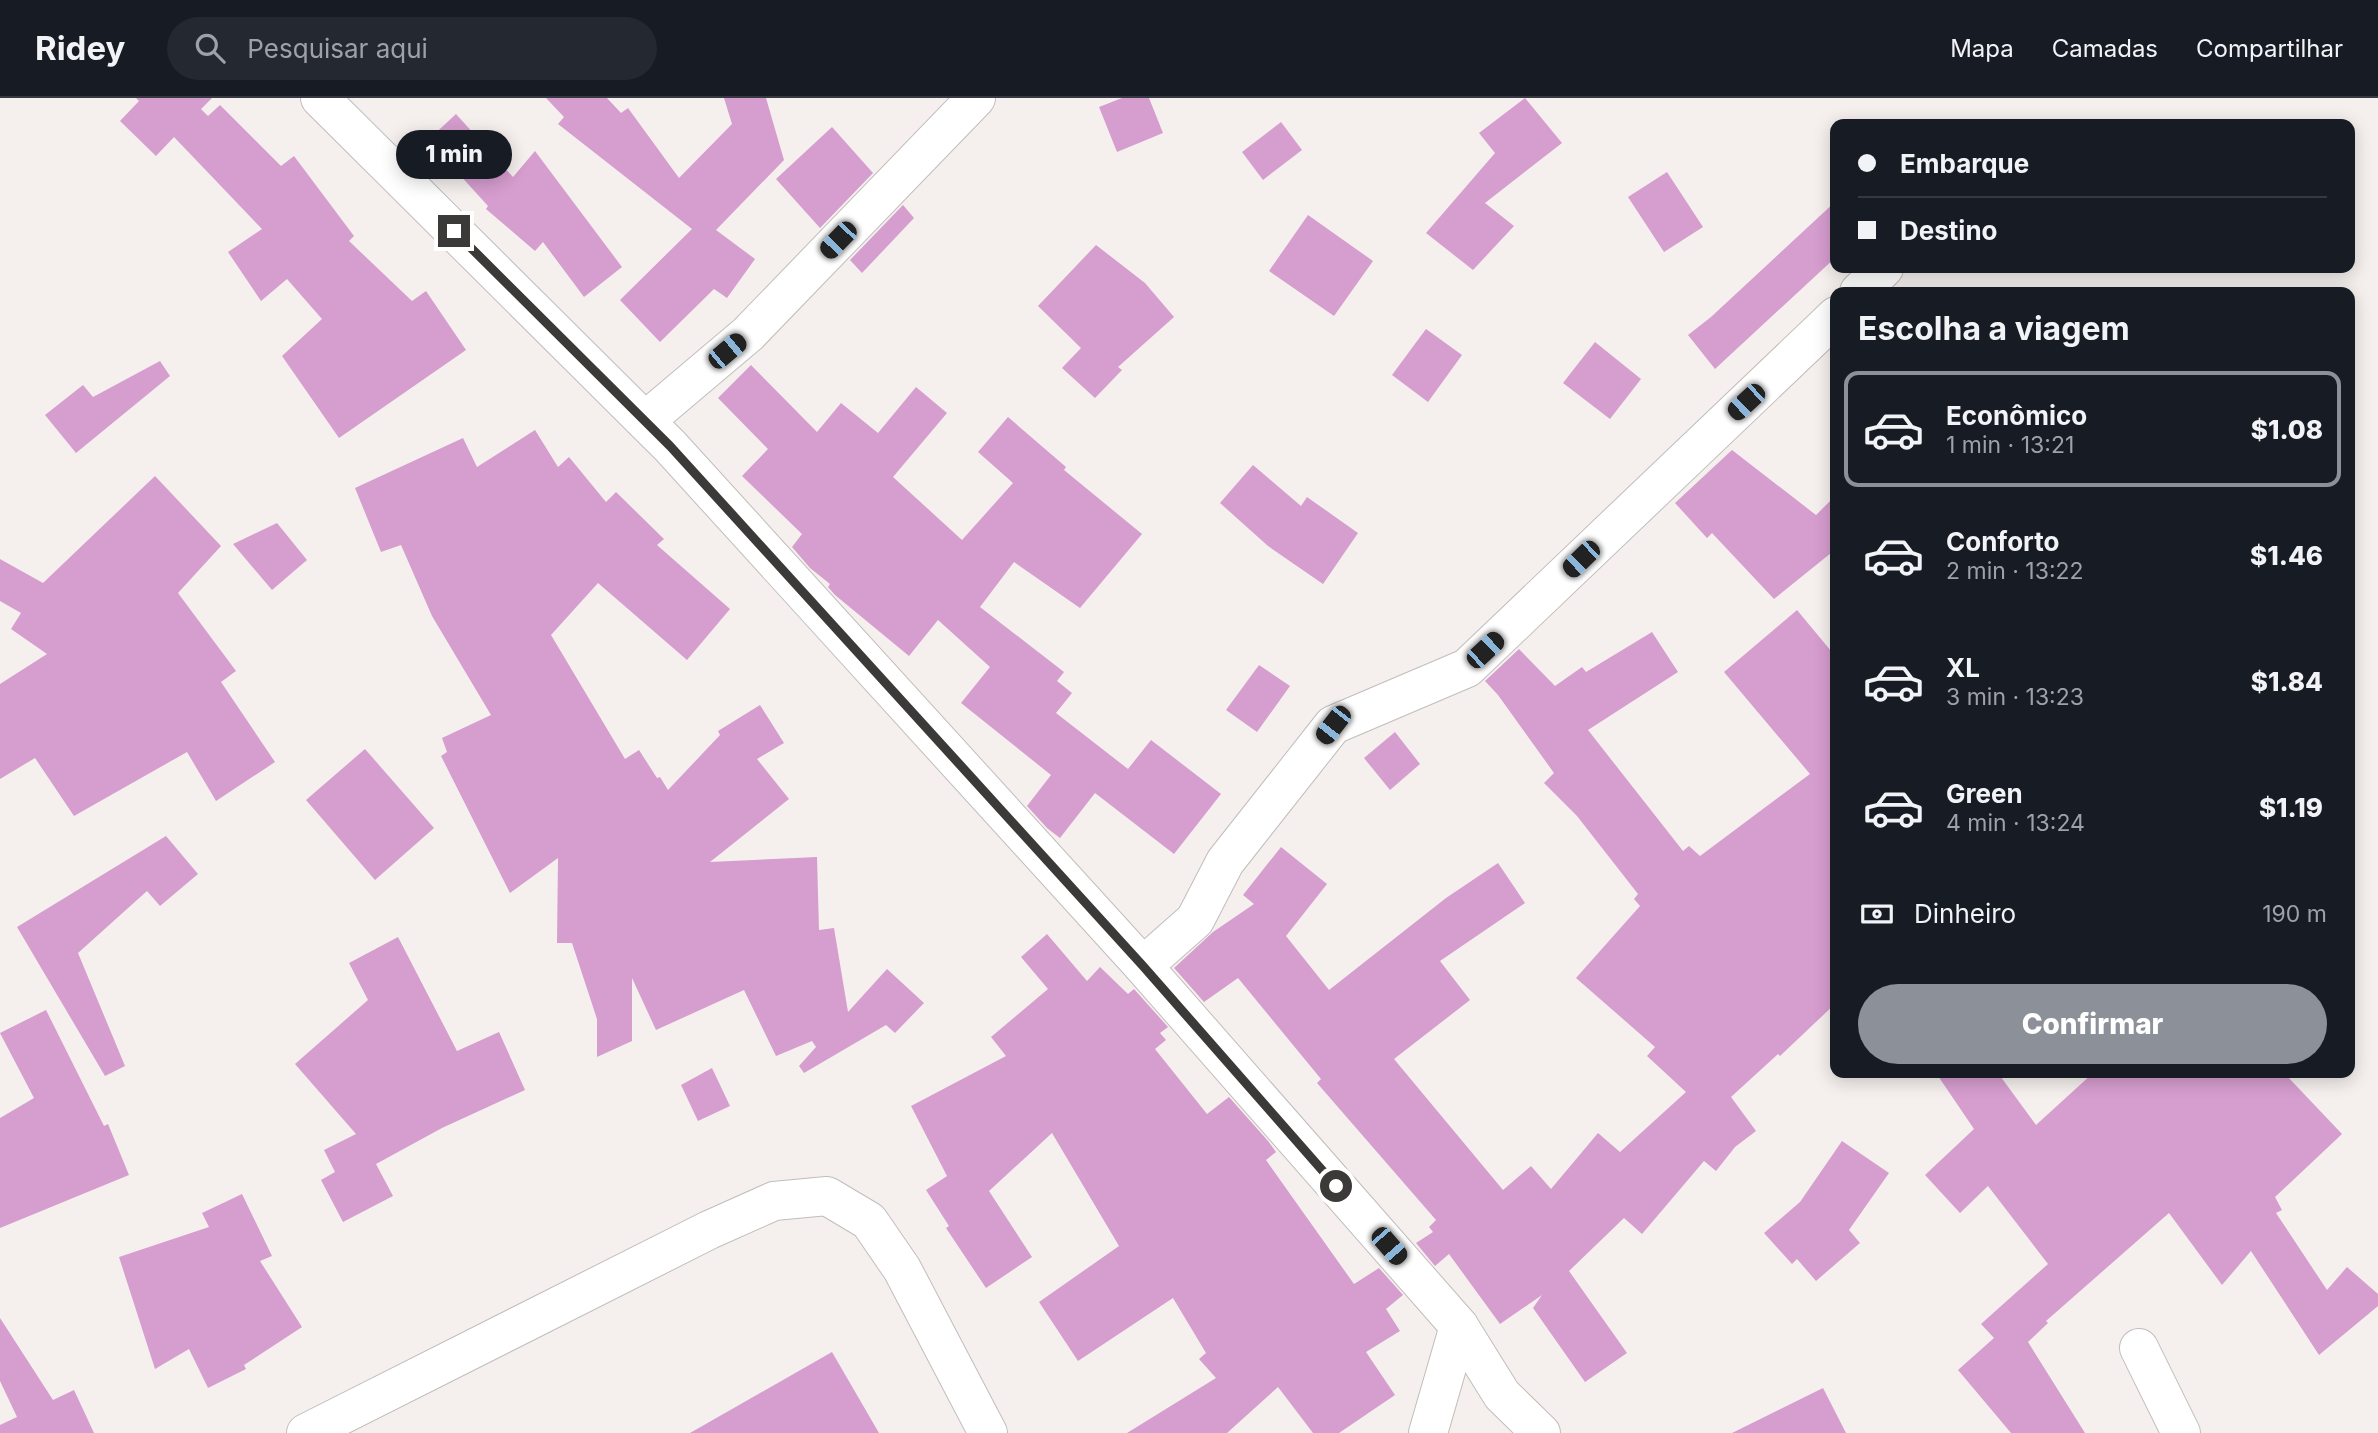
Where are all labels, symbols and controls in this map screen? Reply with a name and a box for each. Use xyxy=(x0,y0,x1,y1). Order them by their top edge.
search box xyxy=(167,17,657,80)
text: Ridey xyxy=(35,28,125,68)
icon: search xyxy=(191,29,229,67)
text: Pesquisar aqui xyxy=(247,33,428,64)
text: Mapa xyxy=(1950,34,2014,63)
text: Camadas xyxy=(2052,34,2158,63)
text: Compartilhar xyxy=(2196,34,2343,63)
callout: 1 min xyxy=(396,130,512,178)
text: 1 min xyxy=(425,140,483,168)
text: Embarque xyxy=(1900,148,2029,179)
route end xyxy=(438,215,470,247)
text: Destino xyxy=(1900,215,1998,246)
car xyxy=(816,218,861,262)
text: Escolha a viagem xyxy=(1858,309,2130,348)
car xyxy=(705,329,750,373)
car xyxy=(1724,380,1769,424)
icon: car xyxy=(1862,398,1925,461)
text: Econômico xyxy=(1946,400,2087,431)
text: $1.08 xyxy=(2251,414,2323,445)
text: 1 min · 13:21 xyxy=(1946,431,2074,459)
icon: car xyxy=(1862,524,1925,587)
text: Conforto xyxy=(1946,526,2059,557)
car xyxy=(1559,537,1604,581)
text: $1.46 xyxy=(2250,540,2323,571)
text: 2 min · 13:22 xyxy=(1946,557,2084,585)
car xyxy=(1463,628,1508,672)
icon: car xyxy=(1862,650,1925,713)
text: XL xyxy=(1946,652,1980,683)
text: $1.84 xyxy=(2251,666,2323,697)
text: 3 min · 13:23 xyxy=(1946,683,2084,711)
car xyxy=(1312,702,1355,748)
icon: car xyxy=(1862,776,1925,839)
text: Green xyxy=(1946,778,2023,809)
text: $1.19 xyxy=(2259,792,2323,823)
text: 4 min · 13:24 xyxy=(1946,809,2085,837)
icon: cash xyxy=(1858,895,1896,933)
text: Dinheiro xyxy=(1914,898,2016,929)
text: 190 m xyxy=(2262,900,2327,928)
button: Confirmar xyxy=(1858,984,2327,1064)
route start xyxy=(1320,1170,1352,1202)
car xyxy=(1368,1223,1411,1269)

